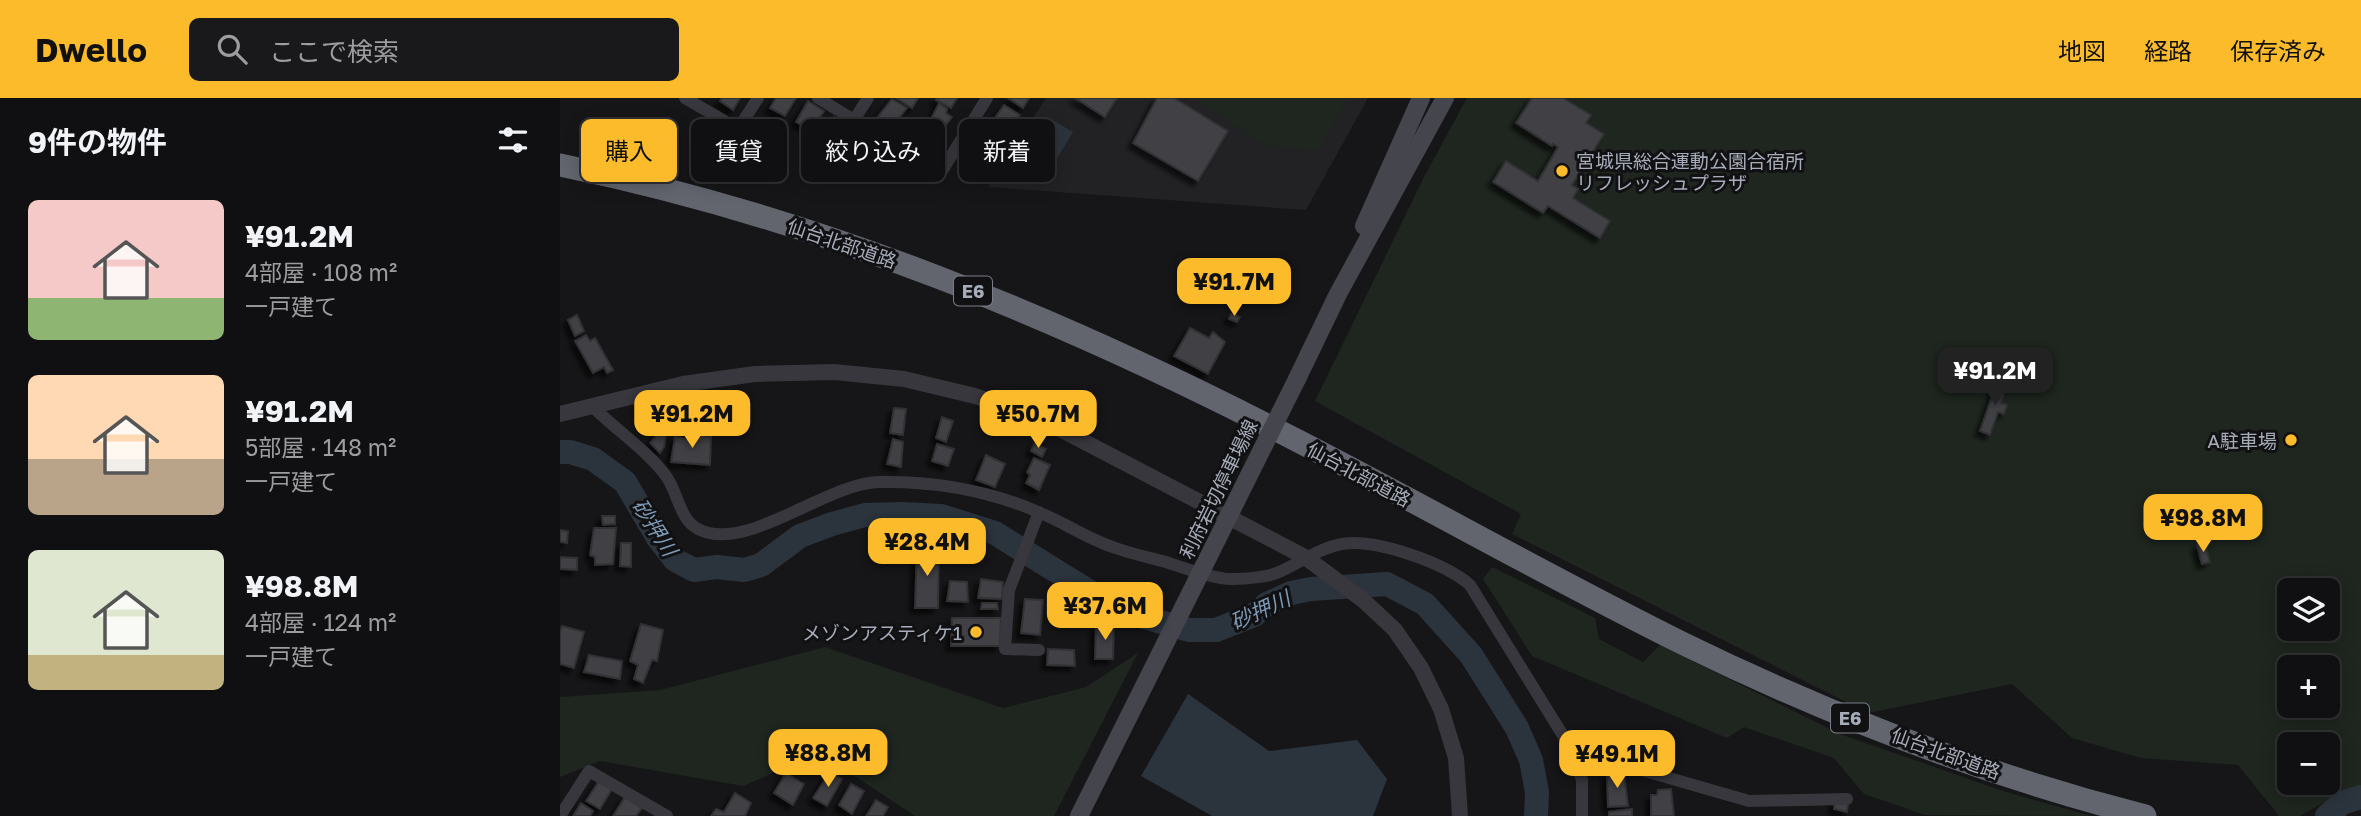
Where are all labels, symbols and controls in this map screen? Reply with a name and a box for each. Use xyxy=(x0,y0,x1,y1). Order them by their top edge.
search box xyxy=(189,18,679,81)
text: Dwello xyxy=(35,30,147,69)
icon: search xyxy=(213,30,251,68)
text: ここで検索 xyxy=(269,36,399,67)
text: 地図 xyxy=(2058,36,2106,65)
text: 経路 xyxy=(2144,36,2192,65)
text: 保存済み xyxy=(2230,36,2326,65)
chip: 購入 xyxy=(581,119,677,182)
chip: 賃貸 xyxy=(691,119,787,182)
chip: 絞り込み xyxy=(801,119,945,182)
chip: 新着 xyxy=(959,119,1055,182)
icon: filters xyxy=(494,121,532,159)
text: 9件の物件 xyxy=(28,124,167,160)
place label: 宮城県総合運動公園合宿所 リフレッシュプラザ xyxy=(1576,149,1804,194)
marker: 宮城県総合運動公園合宿所 リフレッシュプラザ xyxy=(1554,163,1570,179)
street label: 仙台北部道路 xyxy=(784,214,900,272)
text: ¥91.2M xyxy=(245,218,354,254)
icon: home xyxy=(84,228,168,312)
text: 4部屋 · 108 m² xyxy=(245,258,397,286)
pin: ¥91.7M xyxy=(1177,258,1291,318)
text: ¥91.7M xyxy=(1193,267,1275,295)
road number: E6 xyxy=(954,276,992,306)
text: 一戸建て xyxy=(245,292,337,320)
pin: ¥91.2M xyxy=(1938,348,2052,407)
text: ¥91.2M xyxy=(1953,356,2037,384)
pin: ¥91.2M xyxy=(635,390,749,450)
pin: ¥50.7M xyxy=(981,390,1095,450)
text: ¥91.2M xyxy=(245,393,354,429)
text: ¥91.2M xyxy=(650,399,734,427)
text: ¥50.7M xyxy=(996,399,1080,427)
icon: home xyxy=(84,403,168,487)
street label: 利府岩切停車場線 xyxy=(1174,416,1262,562)
place label: A駐車場 xyxy=(2207,429,2277,452)
marker: A駐車場 xyxy=(2283,432,2299,448)
text: 5部屋 · 148 m² xyxy=(245,433,396,461)
street label: 仙台北部道路 xyxy=(1303,437,1415,511)
text: 一戸建て xyxy=(245,467,337,495)
water label: 砂押川 xyxy=(627,494,684,562)
pin: ¥98.8M xyxy=(2146,494,2260,554)
text: ¥98.8M xyxy=(2159,503,2247,531)
pin: ¥28.4M xyxy=(870,518,984,578)
text: ¥28.4M xyxy=(884,527,970,555)
text: ¥98.8M xyxy=(245,568,359,604)
icon: home xyxy=(84,578,168,662)
map controls xyxy=(2277,578,2340,795)
button: layers xyxy=(2277,578,2340,641)
pin: ¥37.6M xyxy=(1048,582,1162,642)
water label: 砂押川 xyxy=(1226,584,1296,635)
text: ¥37.6M xyxy=(1063,591,1147,619)
text: 4部屋 · 124 m² xyxy=(245,608,396,636)
place label: メゾンアスティケ1 xyxy=(802,621,962,644)
marker: メゾンアスティケ1 xyxy=(968,624,984,640)
text: 一戸建て xyxy=(245,642,337,670)
button: + xyxy=(2277,655,2340,718)
road number: E6 xyxy=(1831,704,1869,732)
street label: 仙台北部道路 xyxy=(1888,723,2004,783)
pin: ¥88.8M xyxy=(771,730,885,789)
pin: ¥49.1M xyxy=(1560,730,1674,790)
button: − xyxy=(2277,732,2340,795)
text: ¥88.8M xyxy=(784,738,872,766)
text: ¥49.1M xyxy=(1575,739,1659,767)

